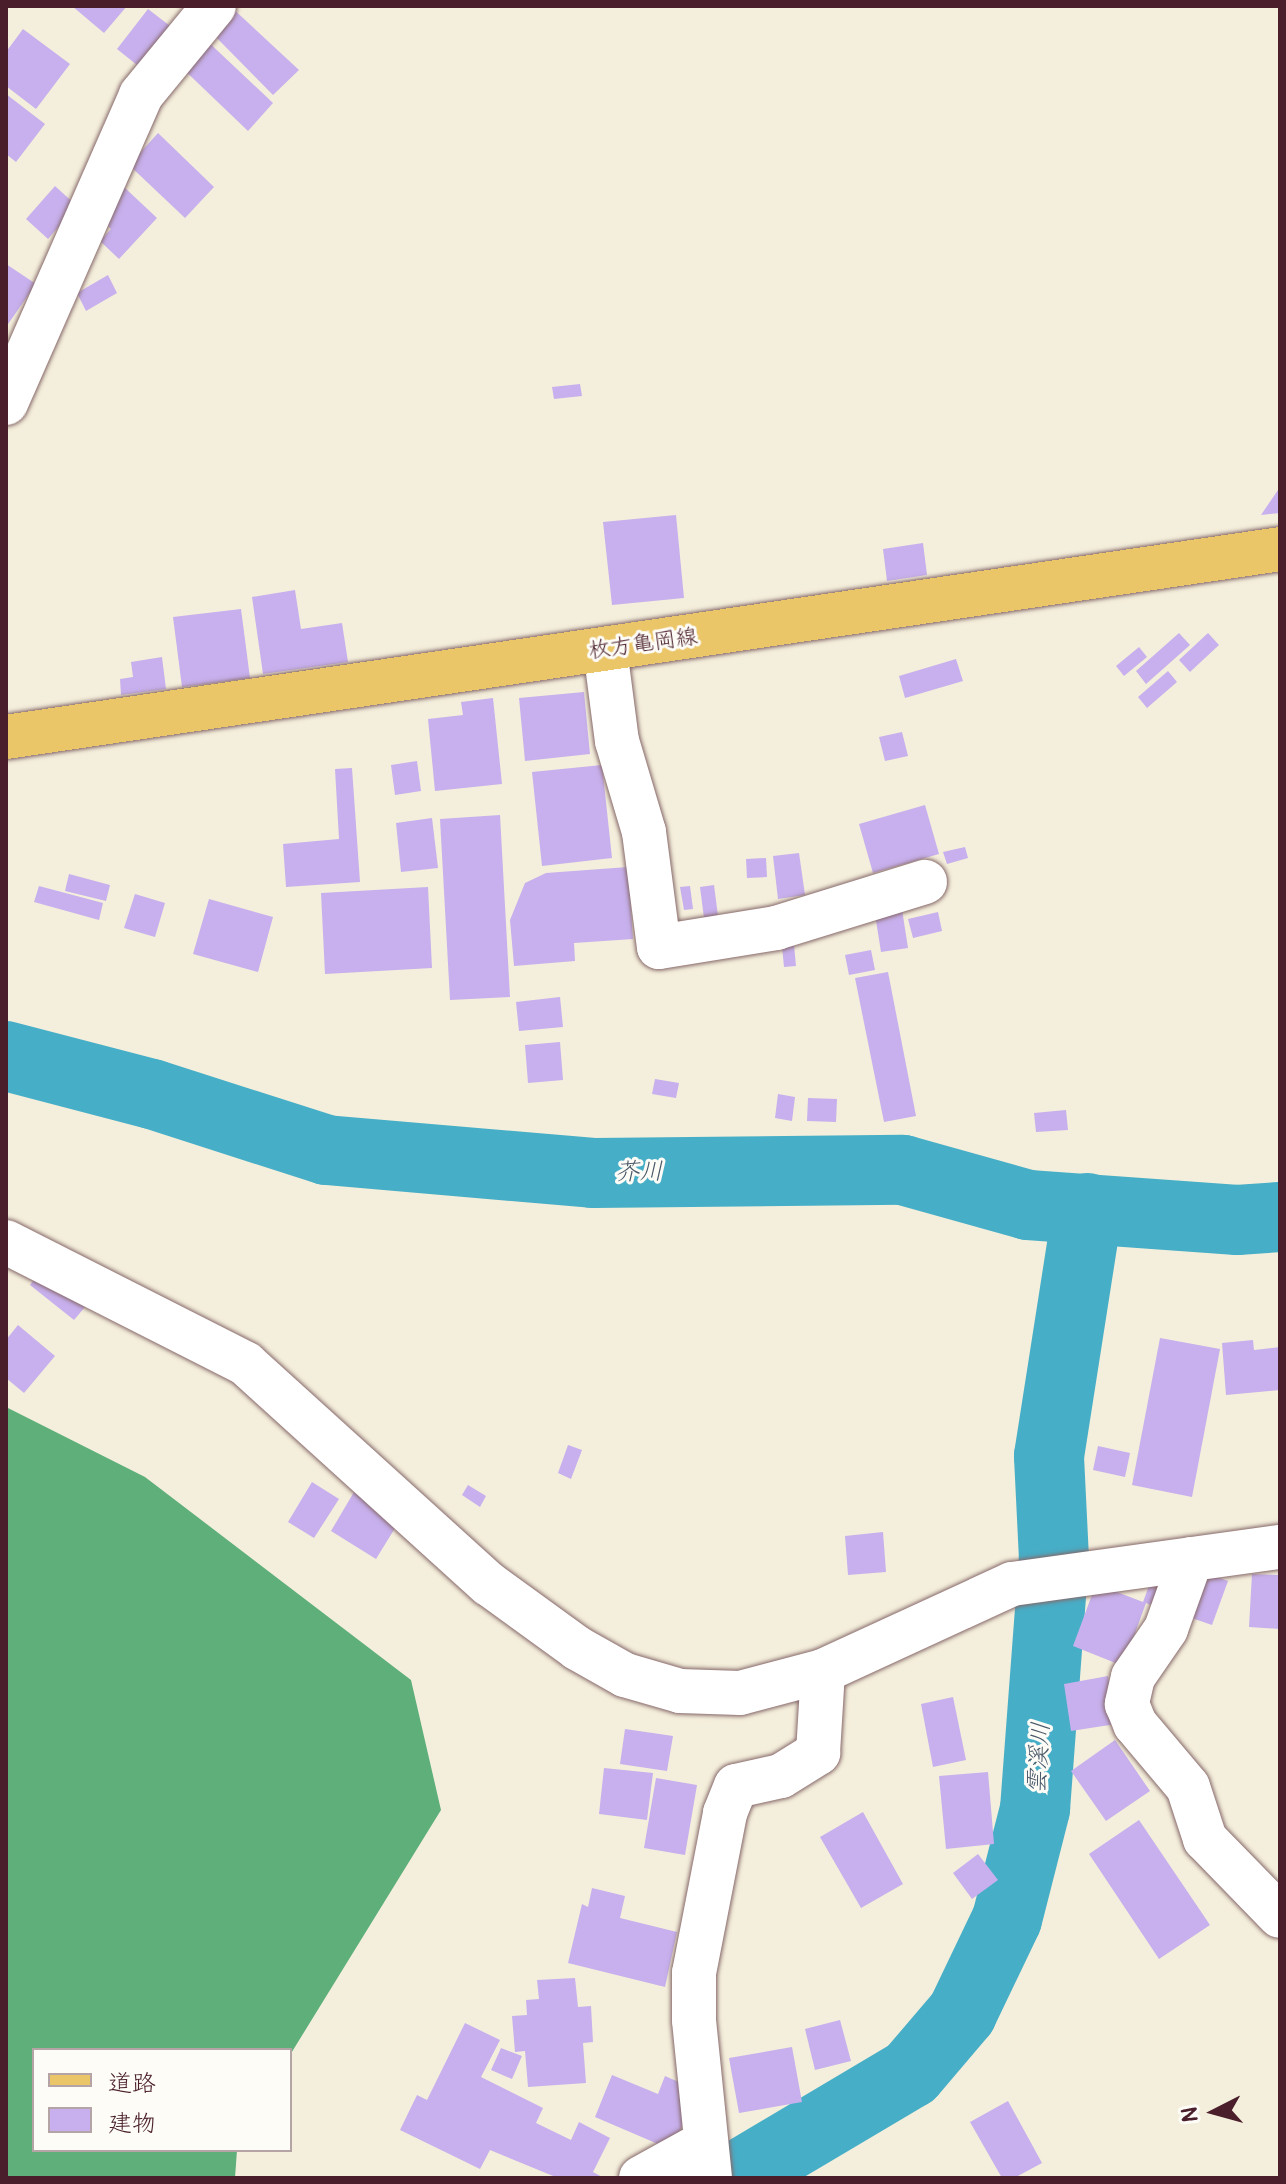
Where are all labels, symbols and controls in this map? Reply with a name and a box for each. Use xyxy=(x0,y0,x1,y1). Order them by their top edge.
street label: 枚方亀岡線 xyxy=(587,623,699,665)
water label: 芥川 xyxy=(615,1157,663,1187)
water label: 雲溪川 xyxy=(1022,1721,1056,1795)
legend xyxy=(32,2048,292,2152)
text: 道路 xyxy=(108,2069,156,2098)
north arrow xyxy=(1174,2072,1254,2152)
text: N xyxy=(1175,2106,1205,2123)
text: 建物 xyxy=(108,2109,156,2138)

